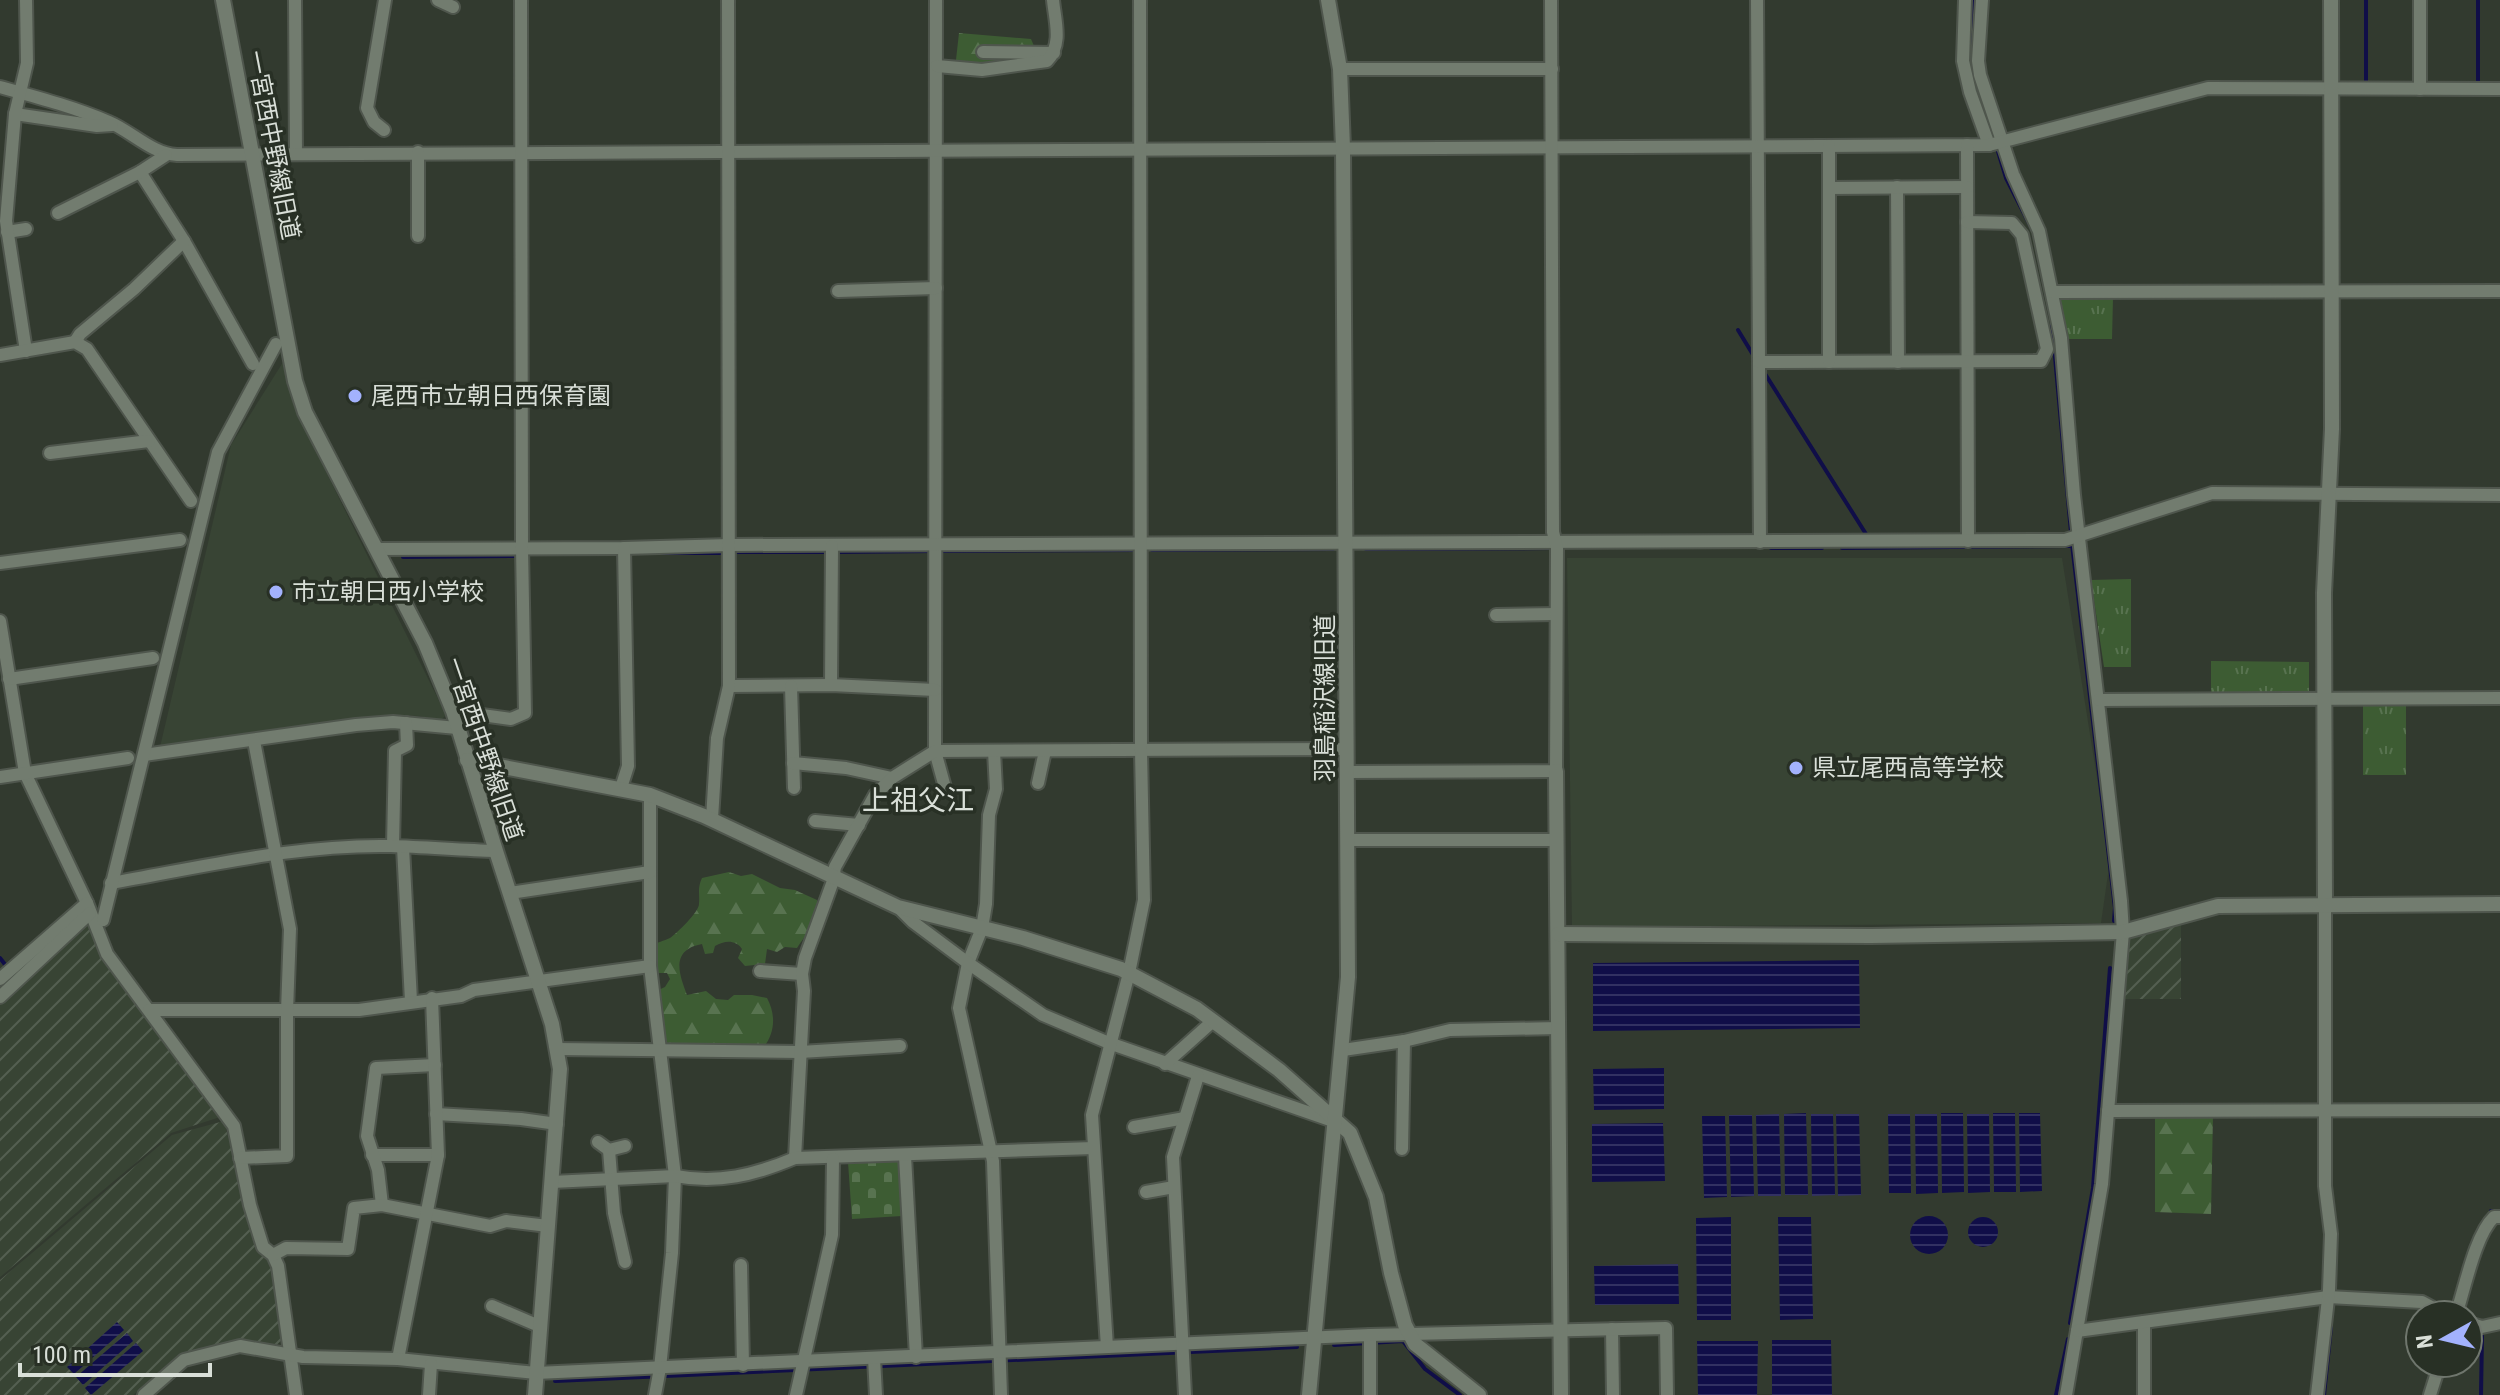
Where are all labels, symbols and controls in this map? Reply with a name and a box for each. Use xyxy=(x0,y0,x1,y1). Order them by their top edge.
street label: 一宮西中野線旧道 xyxy=(241,48,305,242)
place label: 尾西市立朝日西保育園 xyxy=(371,382,611,410)
marker: 尾西市立朝日西保育園 xyxy=(346,387,364,405)
place label: 市立朝日西小学校 xyxy=(292,578,484,606)
marker: 市立朝日西小学校 xyxy=(267,583,285,601)
street label: 羽島稲沢線旧道 xyxy=(1311,614,1339,782)
street label: 一宮西中野線旧道 xyxy=(440,654,528,844)
place label: 県立尾西高等学校 xyxy=(1812,754,2004,782)
marker: 県立尾西高等学校 xyxy=(1787,759,1805,777)
district label: 上祖父江 xyxy=(862,784,974,817)
north arrow xyxy=(2404,1299,2484,1379)
scale bar xyxy=(20,1327,210,1377)
text: N xyxy=(2411,1333,2438,1350)
text: 100 m xyxy=(32,1341,91,1369)

